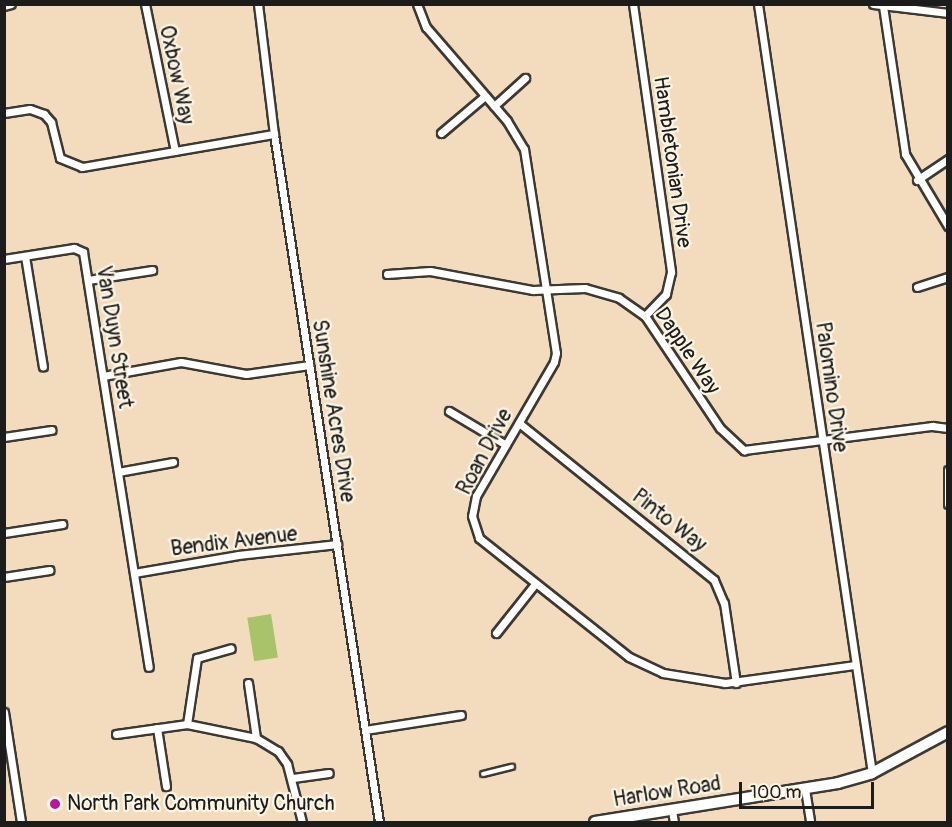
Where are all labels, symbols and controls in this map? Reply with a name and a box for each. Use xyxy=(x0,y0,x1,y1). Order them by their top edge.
street label: Oxbow Way xyxy=(153,23,199,127)
street label: Hambletonian Drive xyxy=(647,75,697,249)
street label: Van Duyn Street xyxy=(90,264,138,410)
street label: Dapple Way xyxy=(649,303,725,399)
street label: Sunshine Acres Drive xyxy=(306,318,360,504)
street label: Palomino Drive xyxy=(809,320,853,454)
street label: Roan Drive xyxy=(452,405,518,499)
street label: Pinto Way xyxy=(627,484,711,558)
street label: Bendix Avenue xyxy=(169,522,299,562)
scale bar xyxy=(742,770,877,808)
street label: Harlow Road xyxy=(611,771,723,813)
text: 100 m xyxy=(750,781,802,804)
place label: North Park Community Church xyxy=(67,791,335,817)
marker: North Park Community Church xyxy=(48,797,62,811)

